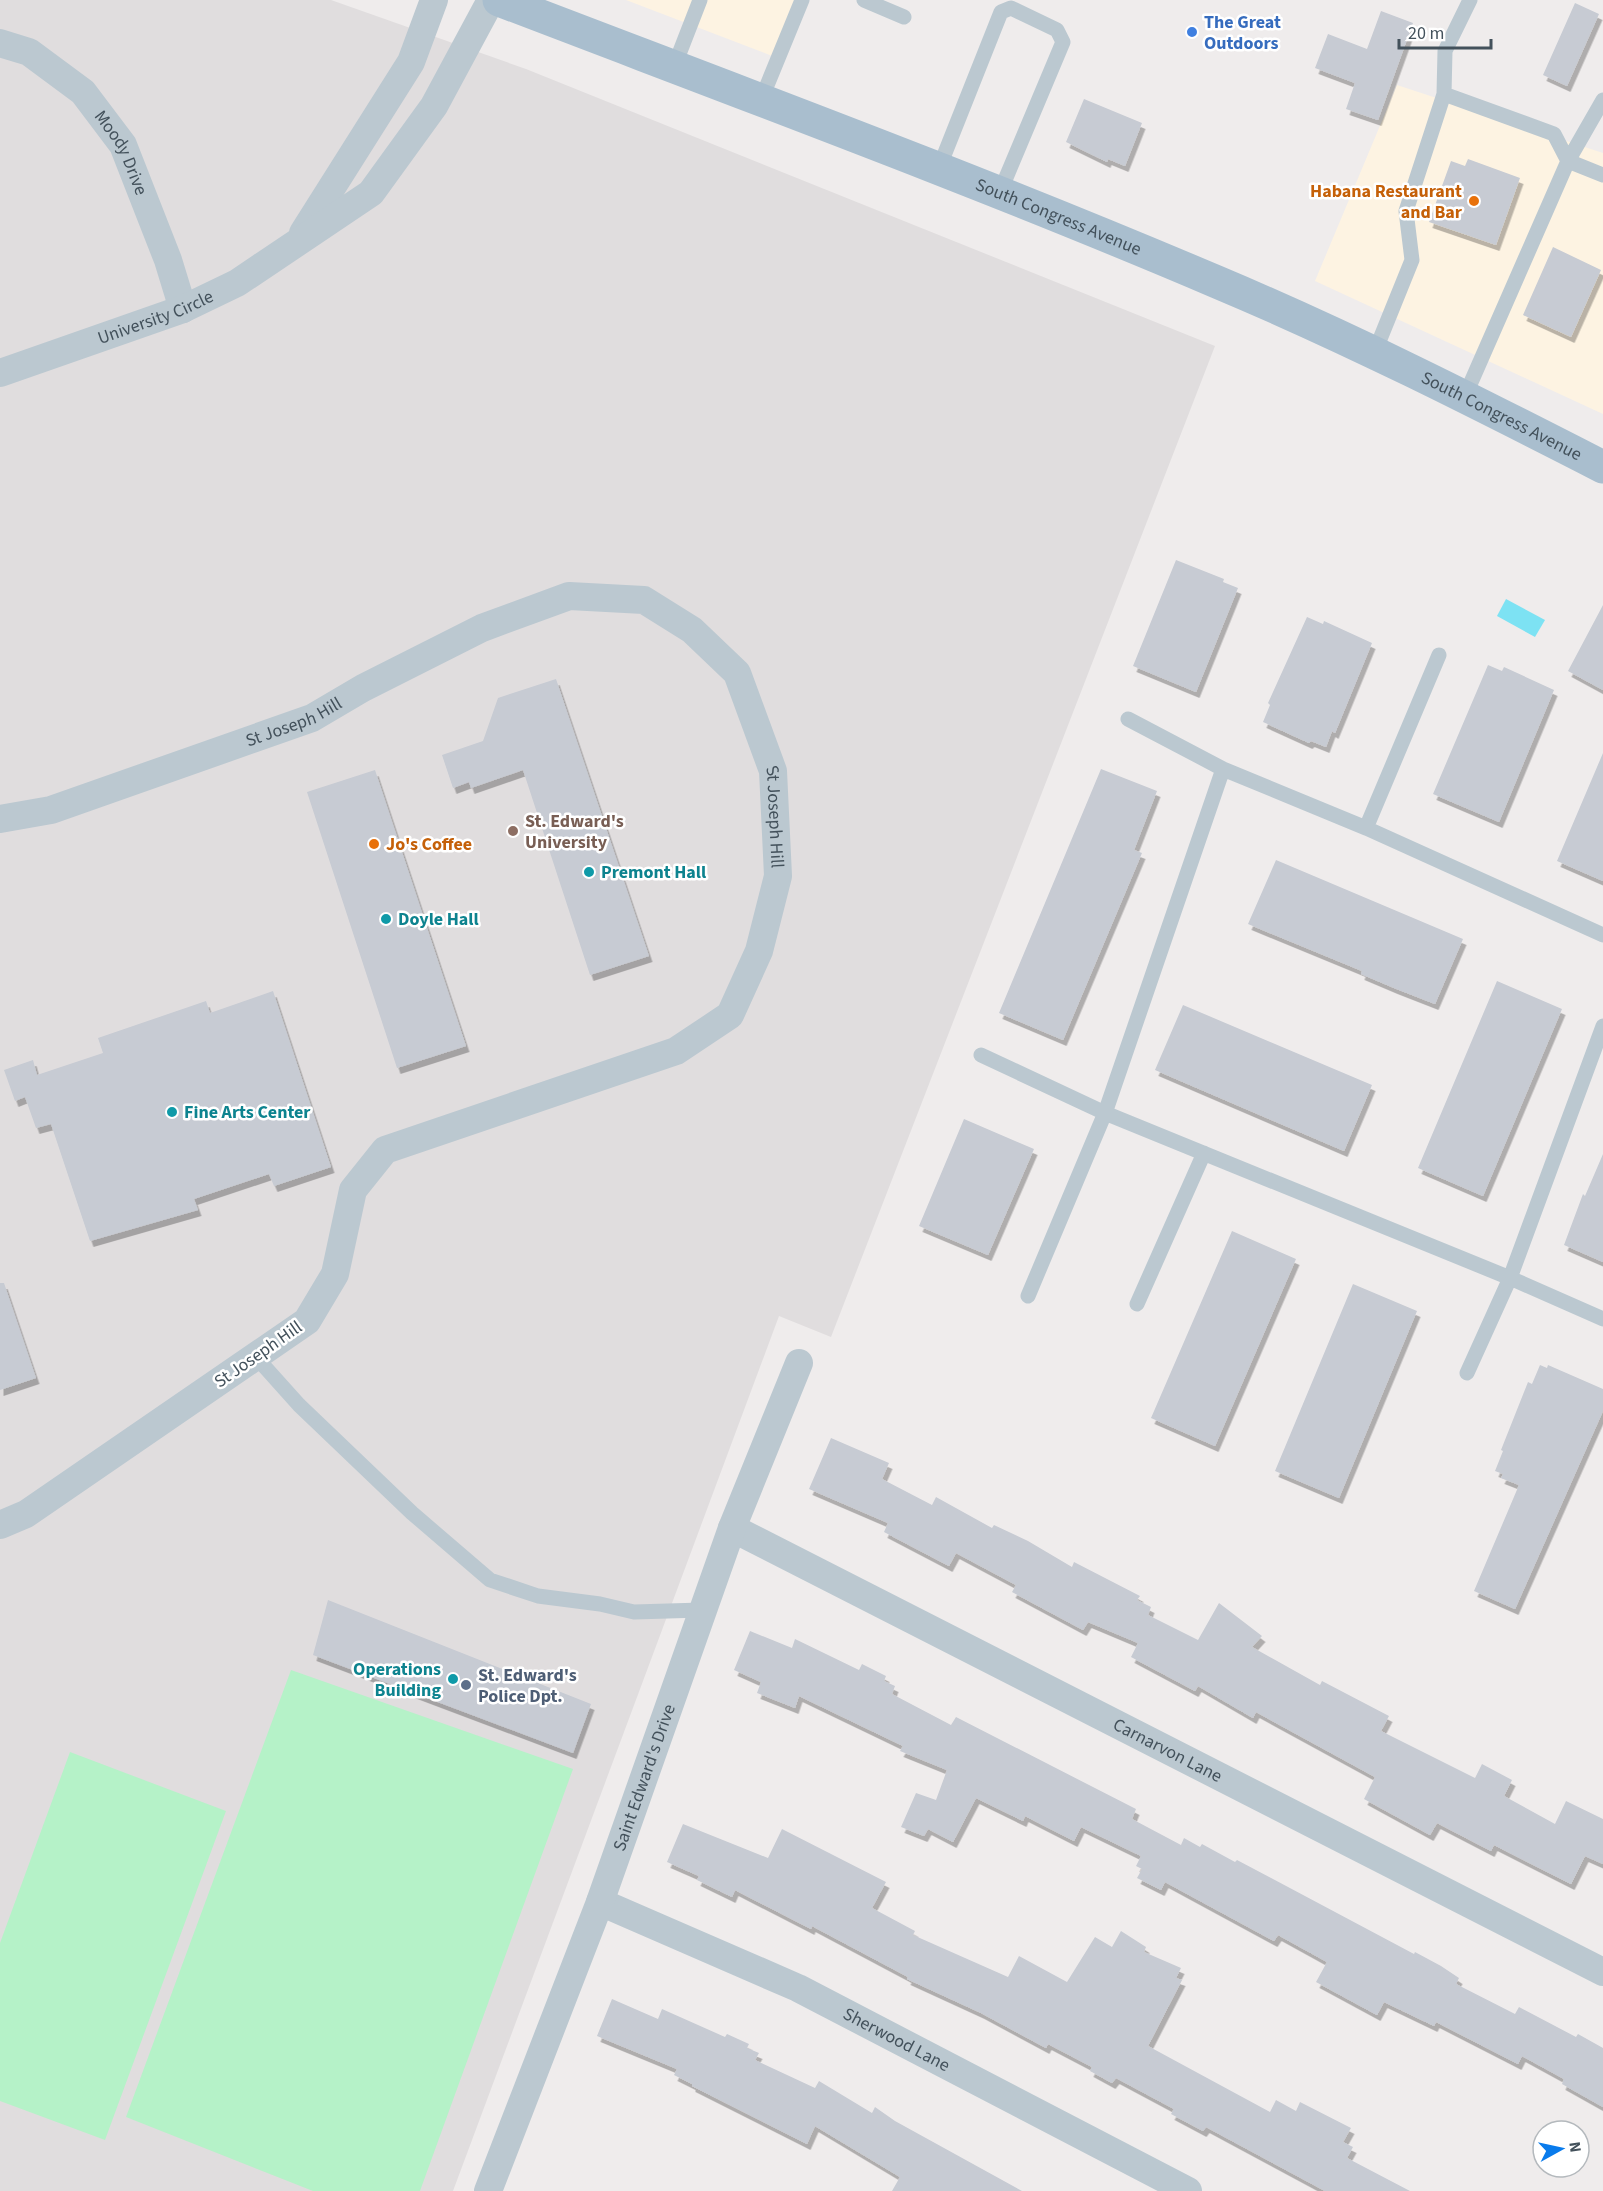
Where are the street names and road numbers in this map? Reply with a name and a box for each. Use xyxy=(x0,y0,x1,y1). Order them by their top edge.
street label: Moody Drive xyxy=(88,105,153,199)
street label: South Congress Avenue xyxy=(972,172,1145,262)
street label: University Circle xyxy=(94,284,218,351)
street label: South Congress Avenue xyxy=(1417,365,1586,467)
street label: St Joseph Hill xyxy=(242,691,347,753)
street label: St Joseph Hill xyxy=(759,762,790,869)
street label: St Joseph Hill xyxy=(209,1315,307,1394)
street label: Saint Edward's Drive xyxy=(607,1701,682,1855)
street label: Carnarvon Lane xyxy=(1109,1712,1226,1789)
street label: Sherwood Lane xyxy=(838,2002,954,2078)

